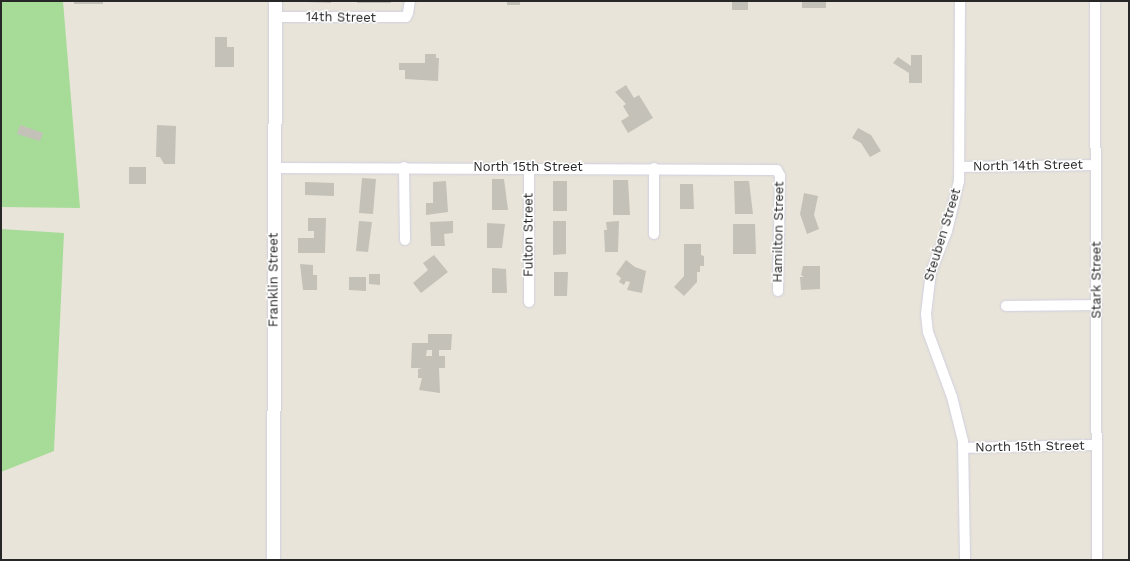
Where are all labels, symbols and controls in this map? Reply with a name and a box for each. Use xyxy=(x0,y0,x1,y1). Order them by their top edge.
street label: 14th Street xyxy=(306,10,376,26)
street label: North 14th Street xyxy=(973,157,1083,175)
street label: North 15th Street xyxy=(473,159,583,175)
street label: Hamilton Street xyxy=(770,181,788,283)
street label: Steuben Street xyxy=(921,187,965,283)
street label: Fulton Street xyxy=(521,193,537,277)
street label: Franklin Street xyxy=(266,233,282,327)
street label: Stark Street xyxy=(1089,241,1105,319)
street label: North 15th Street xyxy=(975,438,1085,456)

